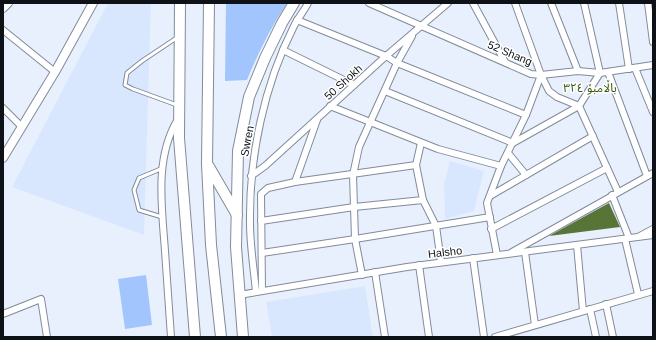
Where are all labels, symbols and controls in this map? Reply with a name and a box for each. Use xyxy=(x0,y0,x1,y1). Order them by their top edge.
street label: 52 Shang xyxy=(486,38,534,68)
street label: 50 Shokh xyxy=(322,62,364,102)
district label: باڵامبۆ ٣٢٤ xyxy=(563,79,617,95)
street label: Swren xyxy=(238,125,256,157)
street label: Halsho xyxy=(427,244,463,260)

